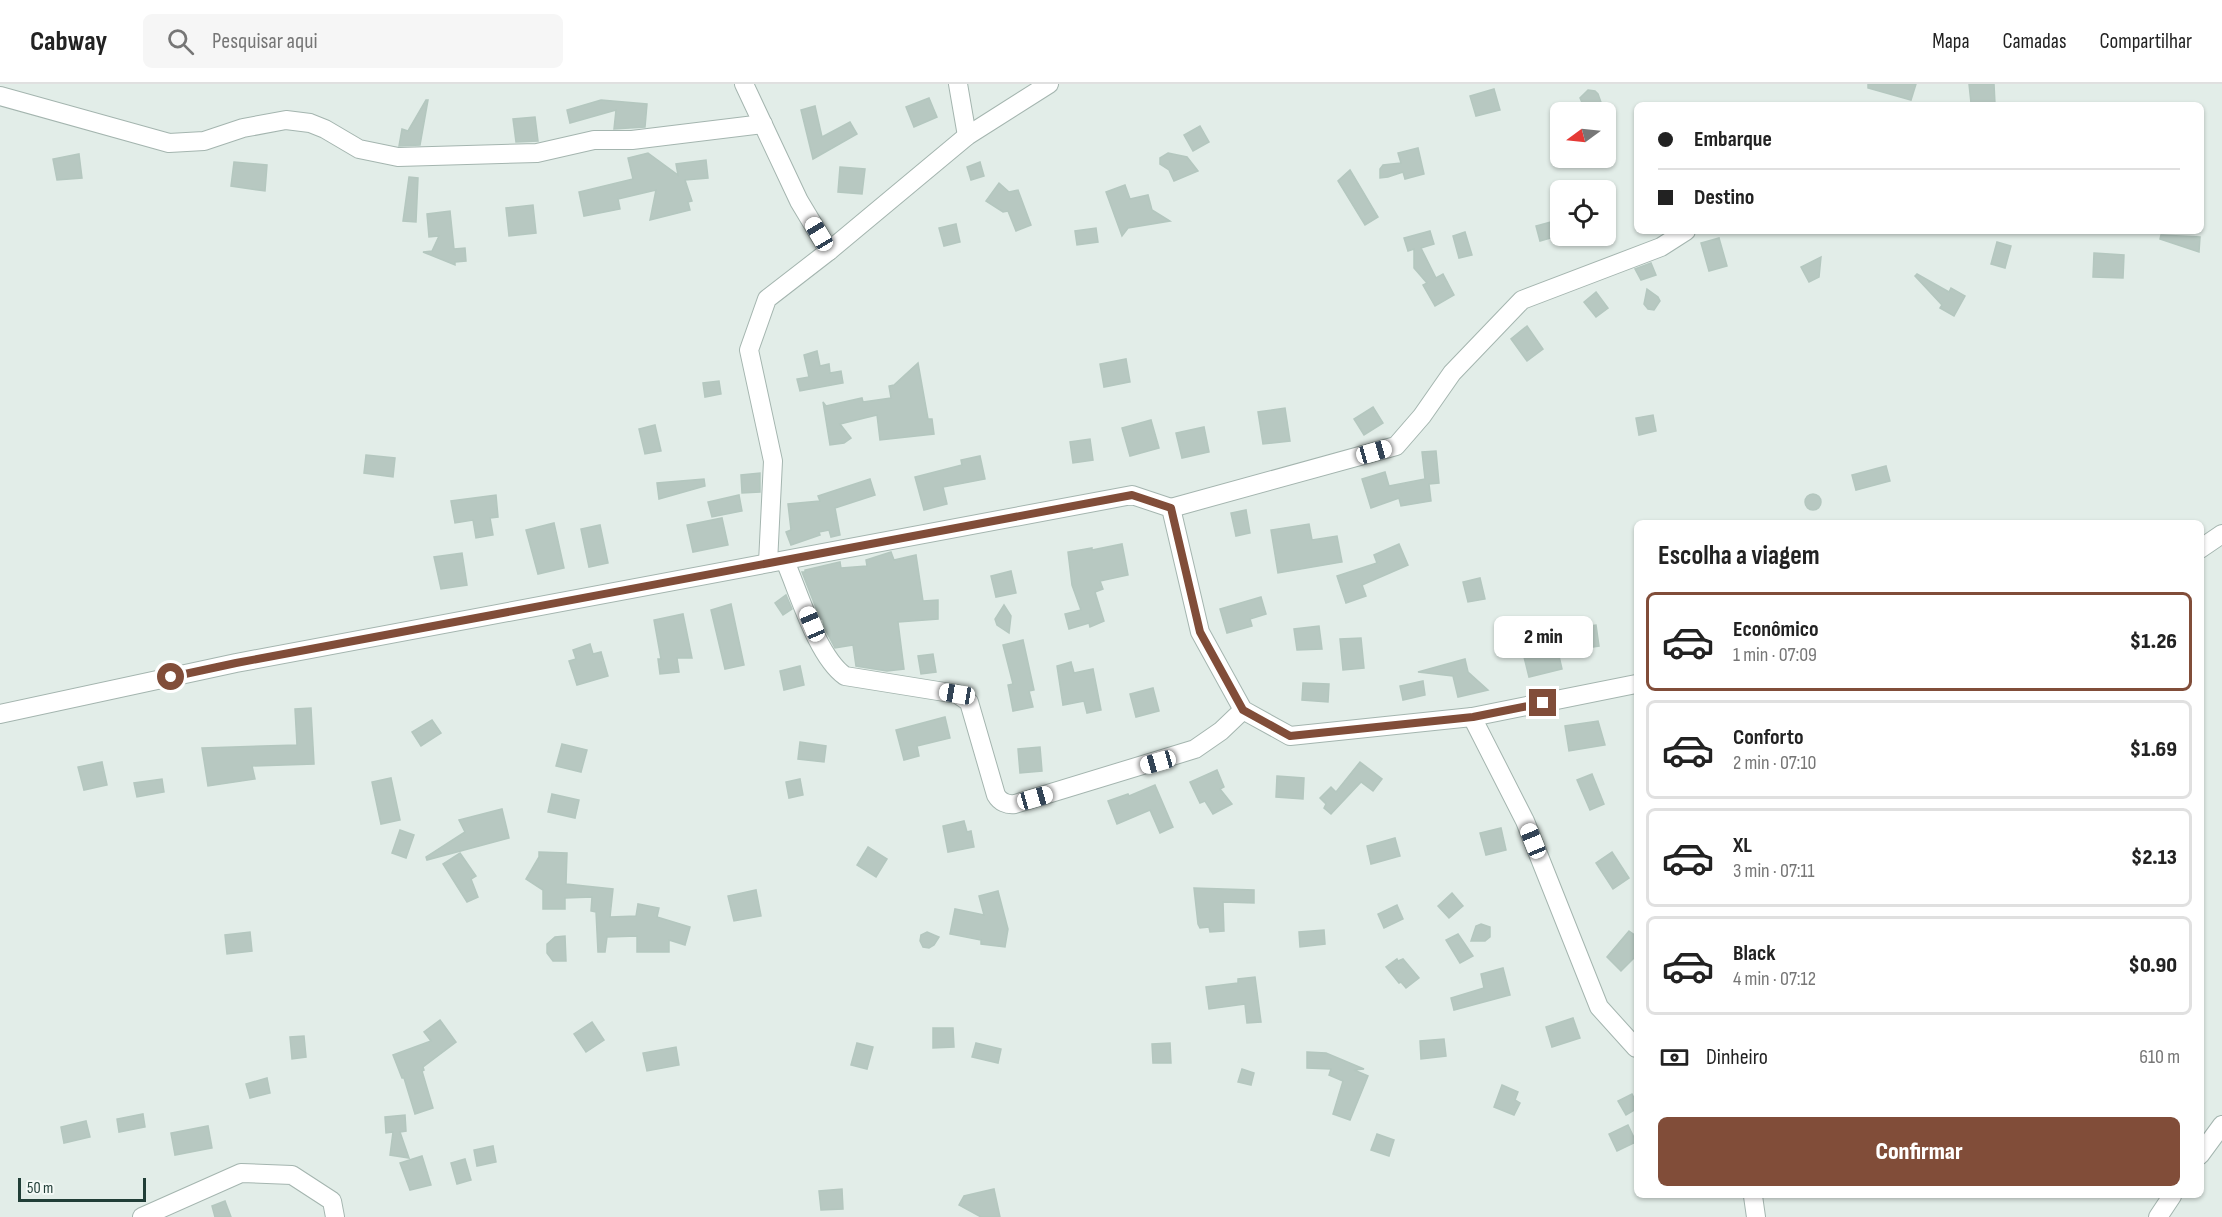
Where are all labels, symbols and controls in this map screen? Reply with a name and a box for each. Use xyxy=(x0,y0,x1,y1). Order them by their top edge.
search box xyxy=(143,14,563,68)
text: Cabway xyxy=(30,25,107,58)
icon: search xyxy=(164,25,197,58)
text: Pesquisar aqui xyxy=(212,28,318,55)
text: Mapa xyxy=(1932,29,1970,54)
text: Camadas xyxy=(2003,29,2066,54)
text: Compartilhar xyxy=(2099,29,2192,54)
north arrow xyxy=(1550,102,1616,168)
map controls xyxy=(1550,102,1616,246)
text: Embarque xyxy=(1694,126,1772,153)
button: locate xyxy=(1550,180,1616,246)
text: Destino xyxy=(1694,184,1754,211)
car xyxy=(802,214,836,254)
car xyxy=(1354,438,1394,466)
text: Escolha a viagem xyxy=(1658,540,1820,572)
car xyxy=(797,604,827,644)
icon: car xyxy=(1661,615,1715,669)
callout: 2 min xyxy=(1494,616,1592,658)
text: Econômico xyxy=(1733,616,1819,643)
text: 2 min xyxy=(1524,625,1563,649)
text: $1.26 xyxy=(2130,628,2177,655)
text: 1 min · 07:09 xyxy=(1733,643,1817,667)
route start xyxy=(157,663,184,690)
car xyxy=(938,682,976,706)
route end xyxy=(1529,689,1556,716)
icon: car xyxy=(1661,723,1715,777)
text: Conforto xyxy=(1733,724,1804,751)
text: $1.69 xyxy=(2130,736,2177,763)
car xyxy=(1138,748,1178,776)
text: 2 min · 07:10 xyxy=(1733,751,1816,775)
car xyxy=(1015,784,1055,812)
car xyxy=(1518,821,1548,861)
icon: car xyxy=(1661,831,1715,885)
text: XL xyxy=(1733,832,1752,859)
text: $2.13 xyxy=(2131,844,2177,871)
text: 3 min · 07:11 xyxy=(1733,859,1815,883)
icon: car xyxy=(1661,939,1715,993)
text: Black xyxy=(1733,940,1775,967)
text: $0.90 xyxy=(2129,952,2177,979)
text: 4 min · 07:12 xyxy=(1733,967,1816,991)
icon: cash xyxy=(1658,1041,1691,1074)
text: Dinheiro xyxy=(1706,1044,1768,1071)
text: 610 m xyxy=(2139,1045,2180,1069)
button: Confirmar xyxy=(1658,1117,2180,1186)
scale bar xyxy=(18,1175,146,1202)
text: 50 m xyxy=(27,1179,53,1198)

